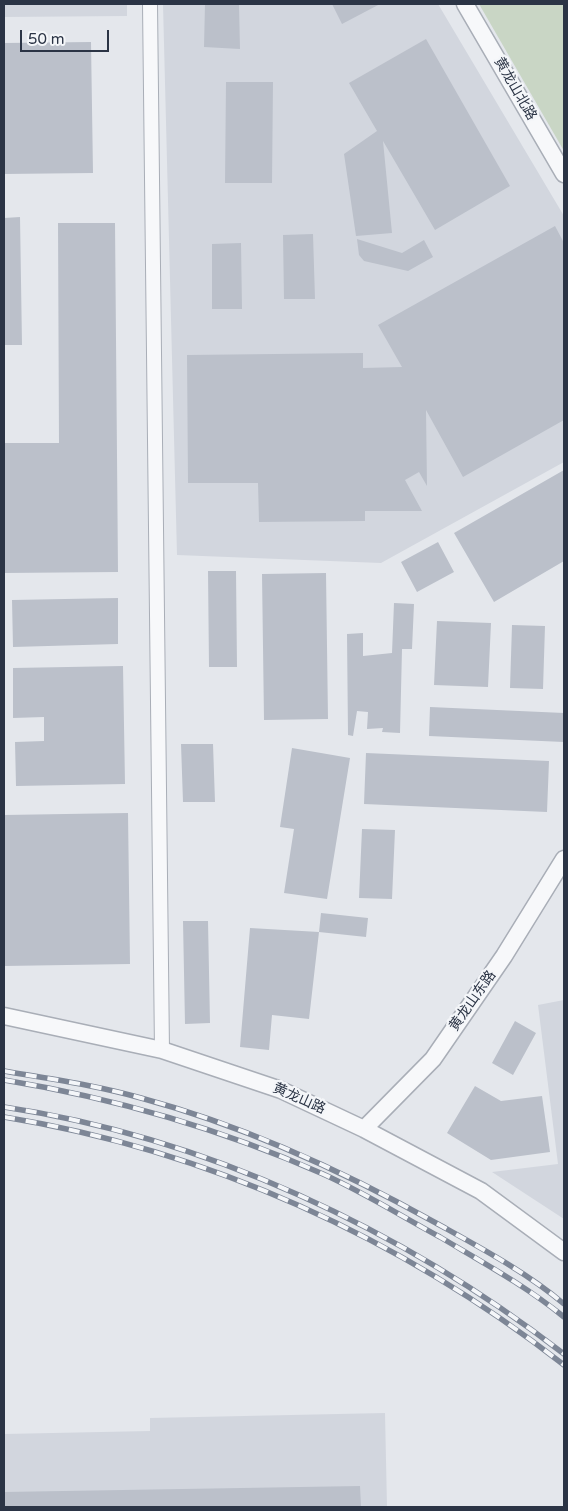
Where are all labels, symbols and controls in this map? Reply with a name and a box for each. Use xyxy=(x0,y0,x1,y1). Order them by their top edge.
scale bar xyxy=(22,20,111,52)
text: 50 m xyxy=(28,30,65,48)
street label: 黄龙山北路 xyxy=(490,54,540,124)
street label: 黄龙山东路 xyxy=(446,968,500,1034)
street label: 黄龙山路 xyxy=(270,1080,328,1118)

